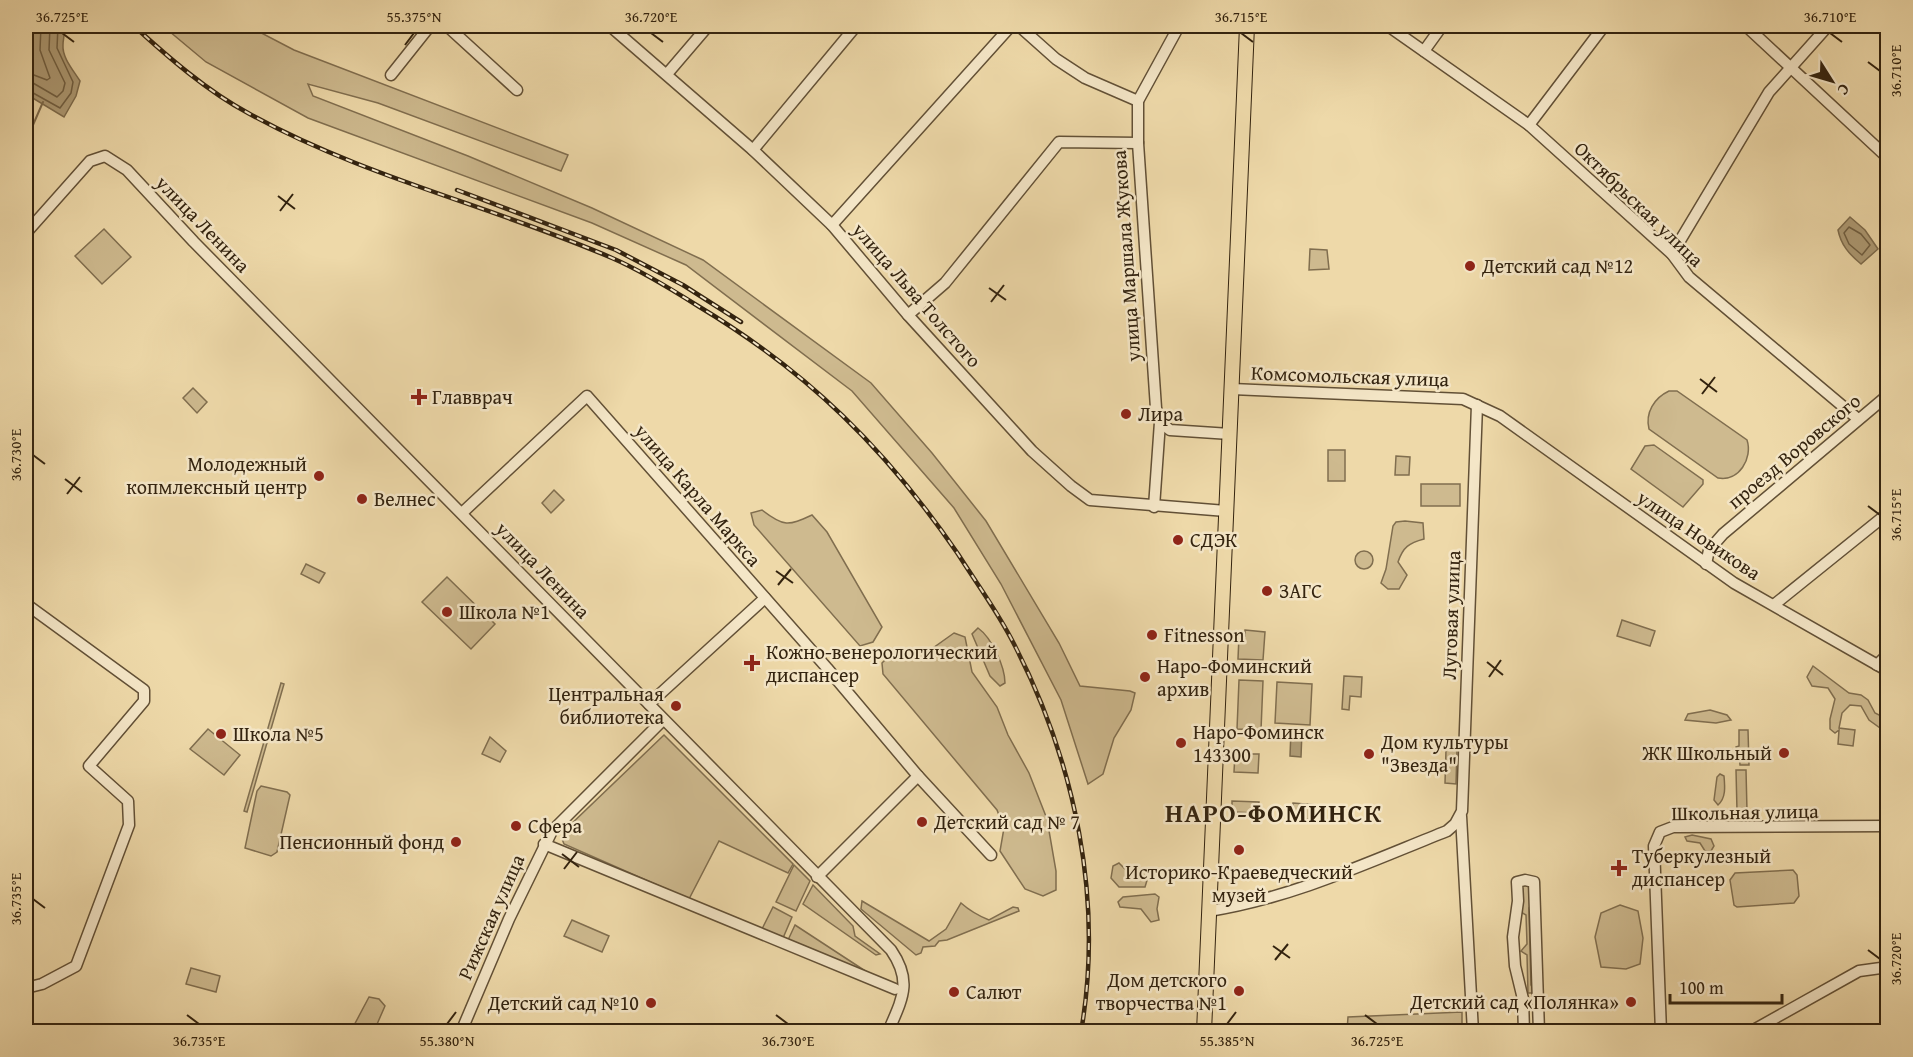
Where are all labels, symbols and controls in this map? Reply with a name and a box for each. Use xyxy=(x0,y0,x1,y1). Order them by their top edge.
text: 36.725°E xyxy=(36,6,89,27)
text: 55.375°N xyxy=(387,6,442,27)
text: 36.720°E xyxy=(625,6,678,27)
text: 36.715°E xyxy=(1215,6,1268,27)
text: 36.710°E xyxy=(1804,6,1857,27)
text: 36.710°E xyxy=(1885,44,1906,97)
north arrow xyxy=(1802,51,1862,111)
text: С xyxy=(1832,79,1856,101)
street label: Октябрьская улица xyxy=(1568,134,1711,274)
street label: улица Маршала Жукова xyxy=(1104,149,1147,364)
street label: улица Ленина xyxy=(149,168,258,279)
street label: улица Льва Толстого xyxy=(845,215,989,374)
place label: Детский сад №12 xyxy=(1481,251,1633,280)
marker: Детский сад №12 xyxy=(1463,259,1477,273)
street label: Комсомольская улица xyxy=(1250,358,1450,393)
place label: Главврач xyxy=(432,382,513,411)
street label: проезд Воровского xyxy=(1721,386,1867,515)
marker: Главврач xyxy=(410,388,428,406)
place label: Лира xyxy=(1138,399,1183,428)
marker: Лира xyxy=(1119,407,1133,421)
street label: улица Карла Маркса xyxy=(627,416,769,573)
text: 36.730°E xyxy=(5,428,26,481)
place label: Молодежный копмлексный центр xyxy=(126,449,307,501)
marker: Молодежный копмлексный центр xyxy=(312,469,326,483)
street label: улица Новикова xyxy=(1631,482,1767,587)
place label: Велнес xyxy=(374,484,436,513)
text: 36.715°E xyxy=(1885,488,1906,541)
marker: Велнес xyxy=(355,492,369,506)
street label: улица Ленина xyxy=(489,514,598,625)
place label: СДЭК xyxy=(1190,525,1238,554)
marker: СДЭК xyxy=(1171,533,1185,547)
street label: Луговая улица xyxy=(1434,549,1467,680)
place label: ЗАГС xyxy=(1279,576,1322,605)
marker: ЗАГС xyxy=(1260,584,1274,598)
place label: Школа №1 xyxy=(459,597,550,626)
marker: Школа №1 xyxy=(440,605,454,619)
place label: Fitnesson xyxy=(1164,620,1244,649)
marker: Fitnesson xyxy=(1145,628,1159,642)
place label: Кожно-венерологический диспансер xyxy=(766,637,998,689)
place label: Наро-Фоминский архив xyxy=(1157,651,1312,703)
marker: Кожно-венерологический диспансер xyxy=(743,654,761,672)
marker: Наро-Фоминский архив xyxy=(1138,670,1152,684)
place label: Центральная библиотека xyxy=(548,679,664,731)
marker: Центральная библиотека xyxy=(669,699,683,713)
place label: Наро-Фоминск 143300 xyxy=(1193,717,1325,769)
place label: Школа №5 xyxy=(233,719,324,748)
marker: Школа №5 xyxy=(214,727,228,741)
place label: Дом культуры "Звезда" xyxy=(1380,727,1508,779)
marker: Наро-Фоминск 143300 xyxy=(1174,736,1188,750)
place label: ЖК Школьный xyxy=(1641,738,1772,767)
marker: ЖК Школьный xyxy=(1777,746,1791,760)
marker: Дом культуры "Звезда" xyxy=(1362,747,1376,761)
district label: НАРО-ФОМИНСК xyxy=(1165,793,1383,832)
street label: Школьная улица xyxy=(1671,796,1819,827)
place label: Детский сад № 7 xyxy=(933,807,1080,836)
place label: Сфера xyxy=(528,811,582,840)
marker: Детский сад № 7 xyxy=(915,815,929,829)
marker: Сфера xyxy=(509,819,523,833)
place label: Пенсионный фонд xyxy=(280,827,444,856)
marker: Пенсионный фонд xyxy=(449,835,463,849)
place label: Туберкулезный диспансер xyxy=(1632,841,1771,893)
marker: Историко-Краеведческий музей xyxy=(1232,843,1246,857)
street label: Рижская улица xyxy=(450,849,531,984)
place label: Историко-Краеведческий музей xyxy=(1125,857,1353,909)
marker: Туберкулезный диспансер xyxy=(1610,859,1628,877)
text: 36.735°E xyxy=(5,872,26,925)
text: 36.720°E xyxy=(1885,932,1906,985)
place label: Дом детского творчества №1 xyxy=(1096,965,1227,1017)
scale bar xyxy=(1670,967,1782,1005)
text: 100 m xyxy=(1679,974,1724,1001)
place label: Салют xyxy=(966,977,1022,1006)
marker: Дом детского творчества №1 xyxy=(1232,984,1246,998)
marker: Салют xyxy=(947,985,961,999)
place label: Детский сад «Полянка» xyxy=(1409,987,1619,1016)
place label: Детский сад №10 xyxy=(487,988,639,1017)
marker: Детский сад «Полянка» xyxy=(1624,995,1638,1009)
marker: Детский сад №10 xyxy=(644,996,658,1010)
text: 36.735°E xyxy=(173,1030,226,1051)
text: 55.380°N xyxy=(420,1030,475,1051)
text: 36.730°E xyxy=(762,1030,815,1051)
text: 55.385°N xyxy=(1200,1030,1255,1051)
text: 36.725°E xyxy=(1351,1030,1404,1051)

